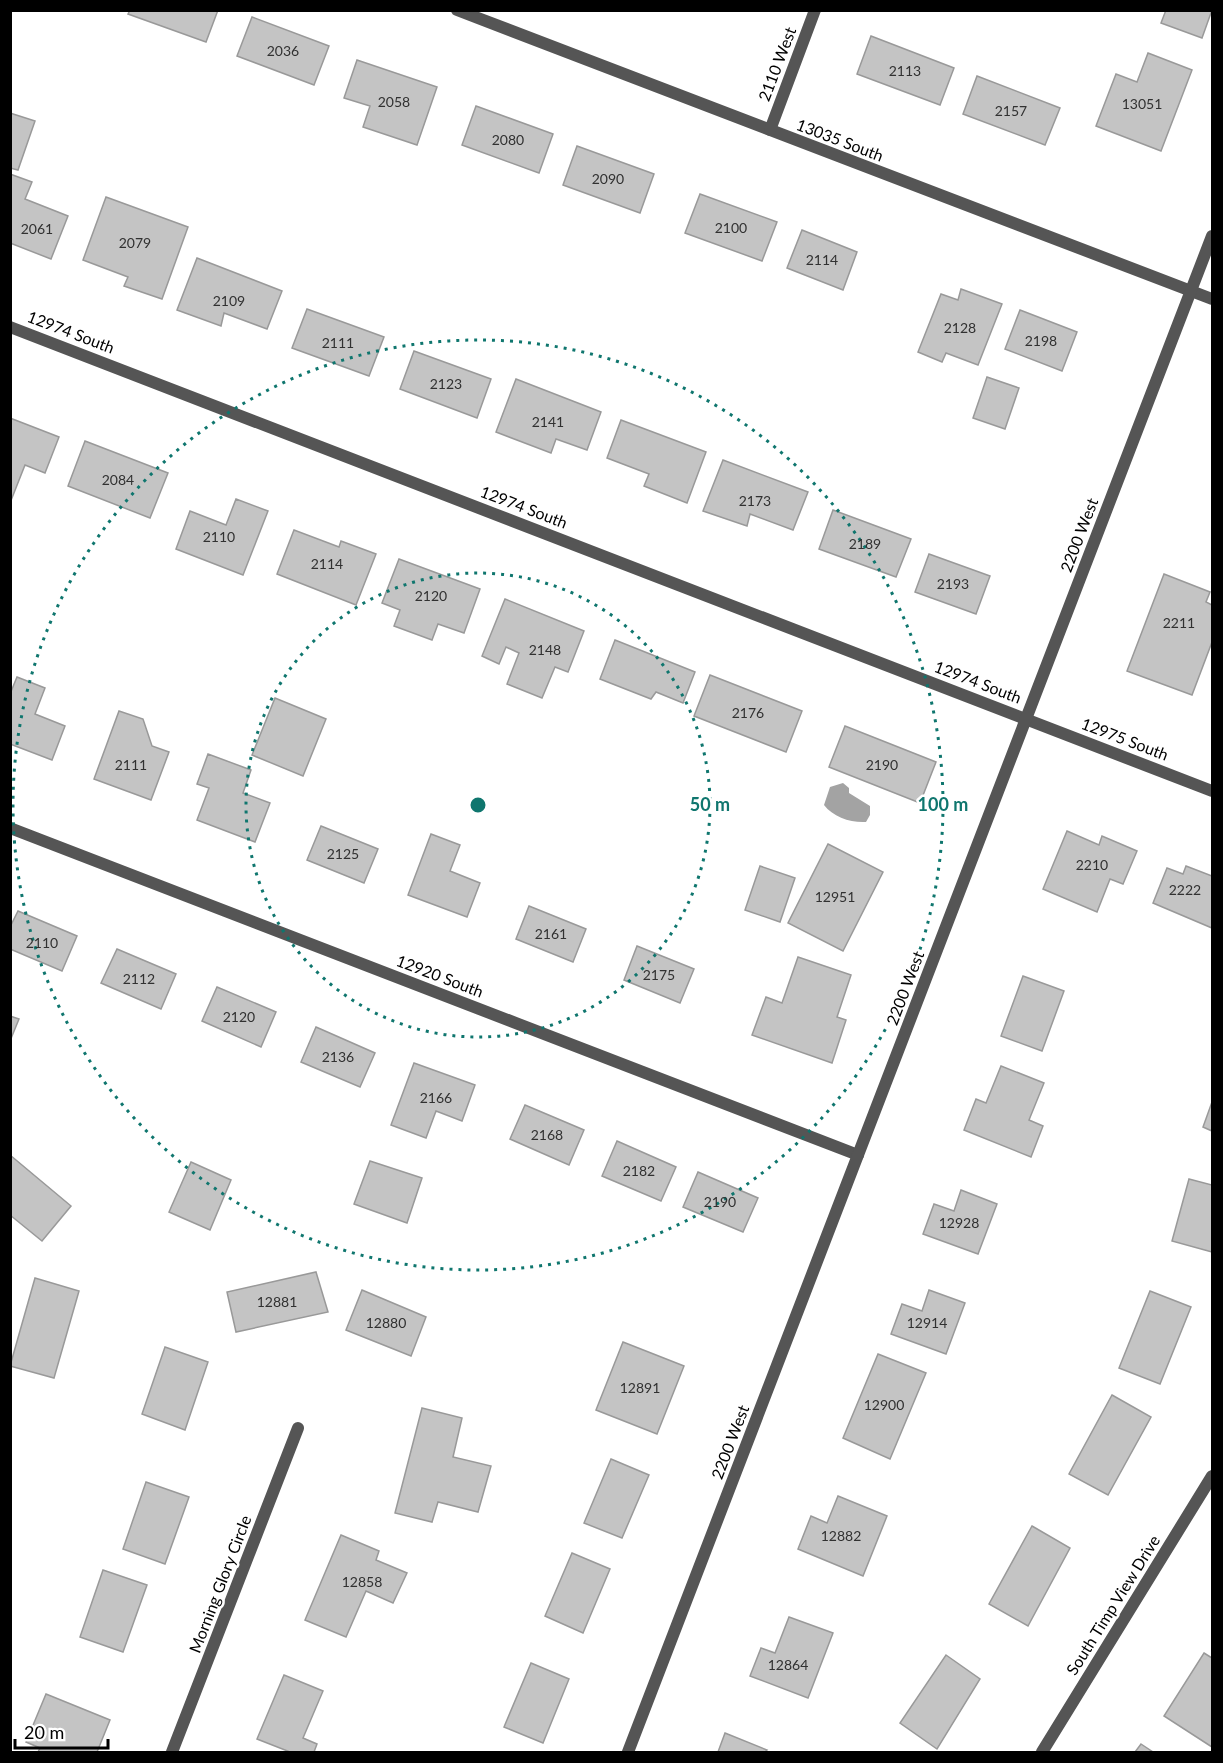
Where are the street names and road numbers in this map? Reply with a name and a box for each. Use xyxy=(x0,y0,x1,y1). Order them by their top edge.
street label: 2110 West xyxy=(754,24,799,104)
street label: 13035 South xyxy=(794,114,886,165)
street label: 12974 South xyxy=(25,306,117,357)
street label: 12974 South xyxy=(478,481,570,532)
street label: 2200 West xyxy=(1056,495,1101,575)
street label: 12974 South xyxy=(932,656,1024,707)
street label: 12975 South xyxy=(1079,713,1171,764)
street label: 2200 West xyxy=(882,948,927,1028)
street label: 12920 South xyxy=(394,950,486,1001)
street label: 2200 West xyxy=(707,1402,752,1482)
street label: Morning Glory Circle xyxy=(185,1512,255,1655)
street label: South Timp View Drive xyxy=(1062,1531,1163,1678)

